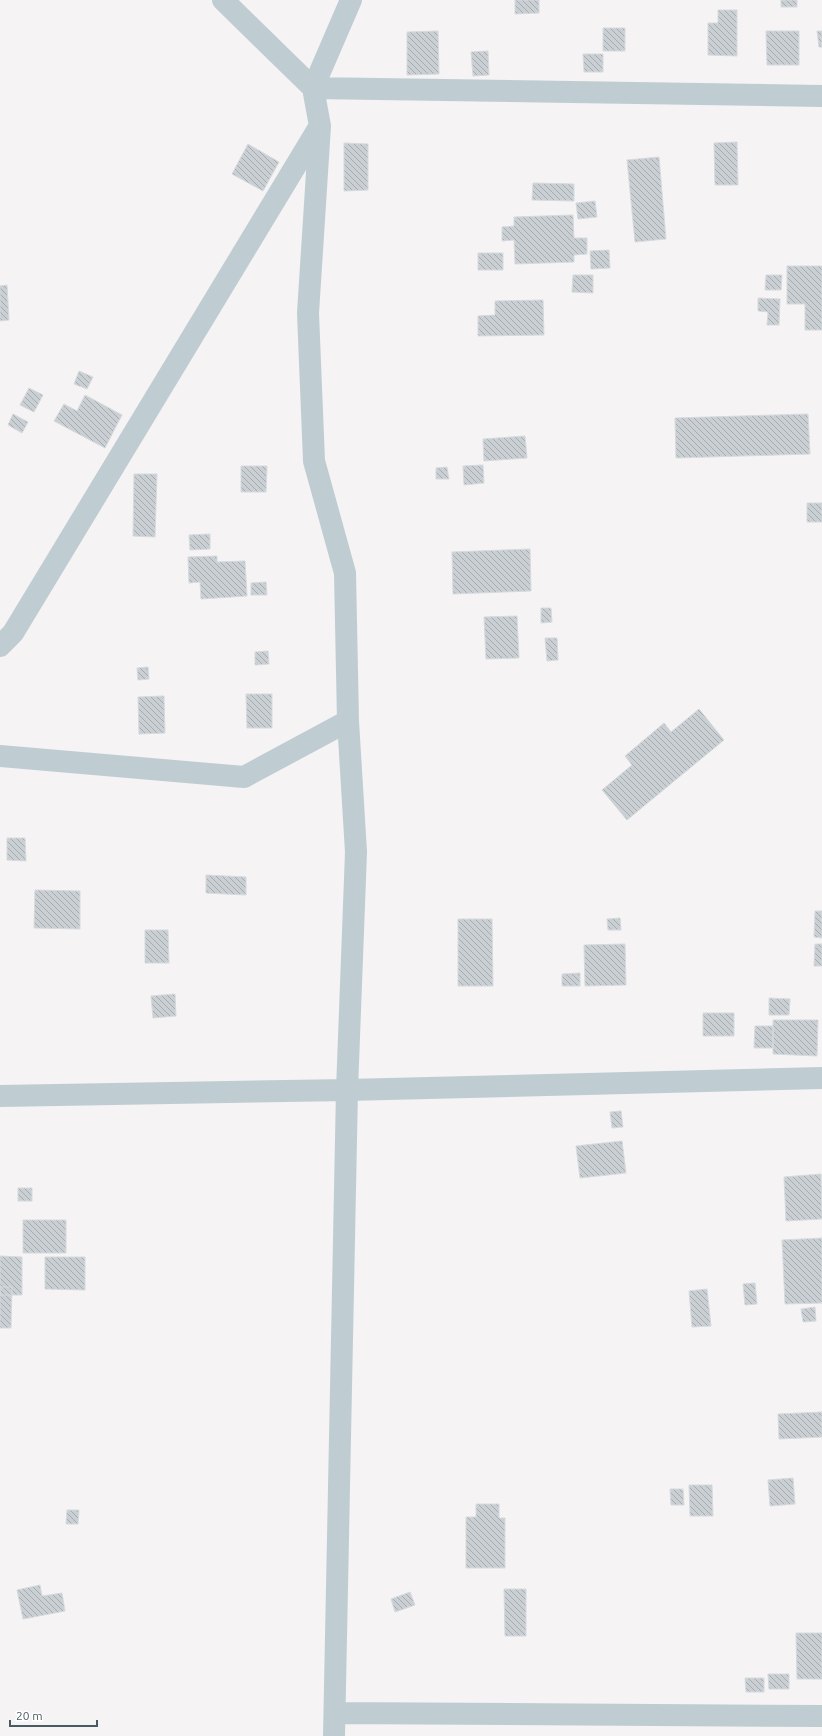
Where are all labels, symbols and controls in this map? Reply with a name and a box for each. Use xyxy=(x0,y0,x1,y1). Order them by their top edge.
scale bar xyxy=(10,1702,97,1728)
text: 20 m xyxy=(16,1709,43,1722)

